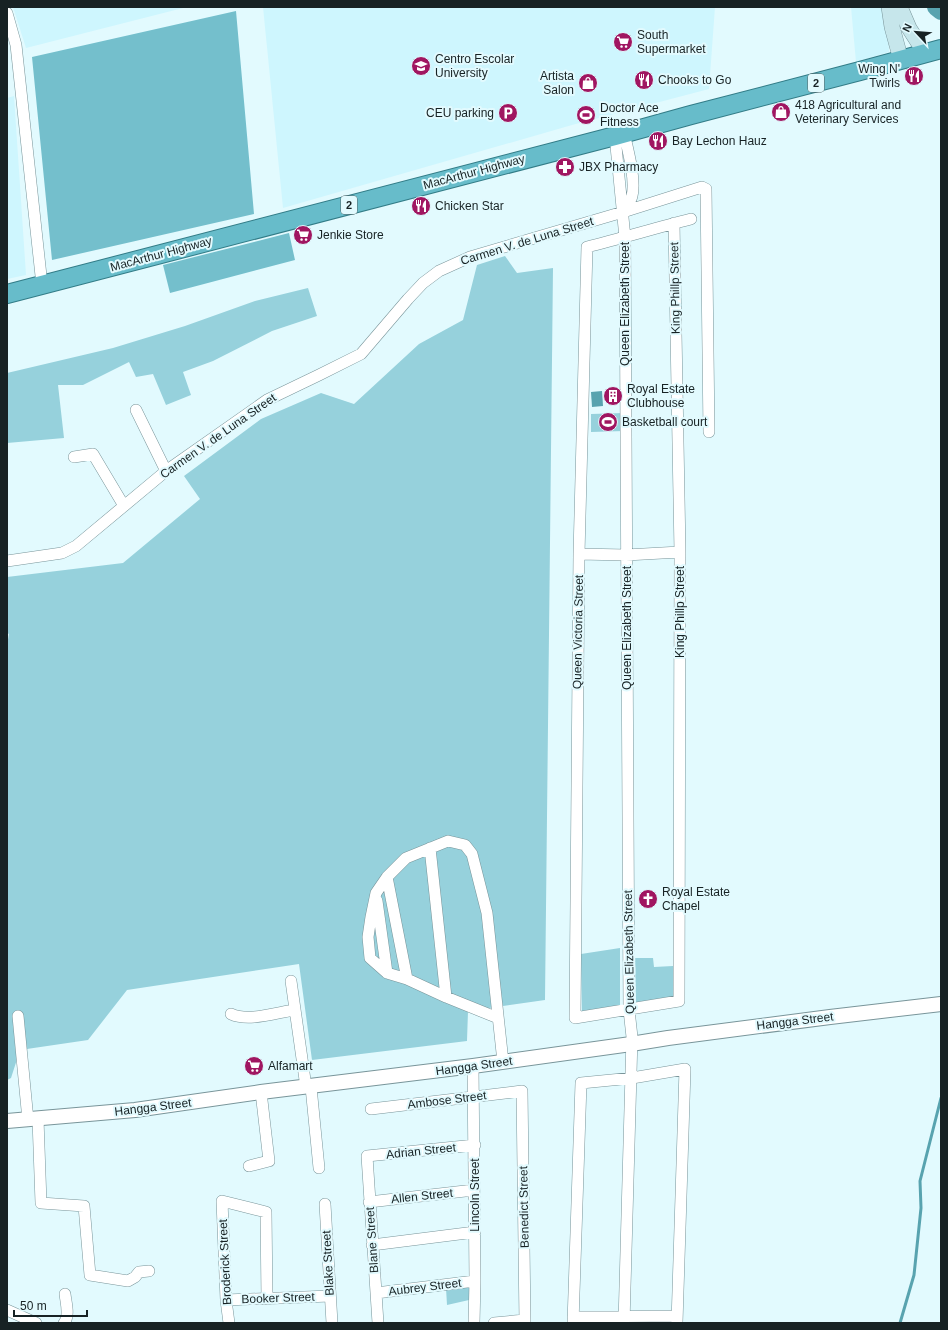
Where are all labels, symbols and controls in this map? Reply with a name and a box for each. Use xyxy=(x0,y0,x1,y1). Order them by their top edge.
north arrow xyxy=(896,12,936,52)
text: N xyxy=(900,21,914,34)
place label: South Supermarket xyxy=(637,28,706,56)
supermarket icon: South Supermarket xyxy=(612,31,634,53)
place label: Centro Escolar University xyxy=(435,52,514,80)
school or university icon: Centro Escolar University xyxy=(410,55,432,77)
place label: Wing N' Twirls xyxy=(858,62,900,90)
restaurant icon: Wing N' Twirls xyxy=(903,65,925,87)
place label: Artista Salon xyxy=(540,69,574,97)
restaurant icon: Chooks to Go xyxy=(633,69,655,91)
shop icon: Artista Salon xyxy=(577,72,599,94)
place label: Chooks to Go xyxy=(658,73,732,87)
road number: 2 xyxy=(808,74,824,92)
place label: 418 Agricultural and Veterinary Services xyxy=(795,98,901,126)
place label: Doctor Ace Fitness xyxy=(600,101,659,129)
shop icon: 418 Agricultural and Veterinary Services xyxy=(770,101,792,123)
parking icon: CEU parking xyxy=(497,102,519,124)
sports icon: Doctor Ace Fitness xyxy=(575,104,597,126)
place label: CEU parking xyxy=(426,106,494,120)
restaurant icon: Bay Lechon Hauz xyxy=(647,130,669,152)
place label: Bay Lechon Hauz xyxy=(672,134,767,148)
street label: MacArthur Highway xyxy=(422,152,526,192)
pharmacy icon: JBX Pharmacy xyxy=(554,156,576,178)
place label: JBX Pharmacy xyxy=(579,160,658,174)
restaurant icon: Chicken Star xyxy=(410,195,432,217)
road number: 2 xyxy=(341,196,357,214)
place label: Chicken Star xyxy=(435,199,504,213)
street label: Carmen V. de Luna Street xyxy=(459,214,596,268)
supermarket icon: Jenkie Store xyxy=(292,224,314,246)
place label: Jenkie Store xyxy=(317,228,384,242)
street label: MacArthur Highway xyxy=(109,234,213,274)
street label: Queen Elizabeth Street xyxy=(618,241,632,366)
street label: King Phillp Street xyxy=(667,241,683,334)
place label: Royal Estate Clubhouse xyxy=(627,382,695,410)
building icon: Royal Estate Clubhouse xyxy=(602,385,624,407)
street label: Carmen V. de Luna Street xyxy=(157,390,279,481)
sports icon: Basketball court xyxy=(597,411,619,433)
place label: Basketball court xyxy=(622,415,708,429)
street label: Queen Elizabeth Street xyxy=(620,565,634,690)
street label: King Phillp Street xyxy=(673,565,687,658)
street label: Queen Victoria Street xyxy=(570,574,586,689)
place label: Royal Estate Chapel xyxy=(662,885,730,913)
church icon: Royal Estate Chapel xyxy=(637,888,659,910)
street label: Queen Elizabeth Street xyxy=(621,889,637,1014)
street label: Hangga Street xyxy=(756,1009,835,1033)
street label: Hangga Street xyxy=(435,1054,514,1078)
supermarket icon: Alfamart xyxy=(243,1055,265,1077)
place label: Alfamart xyxy=(268,1059,313,1073)
street label: Ambose Street xyxy=(407,1088,488,1112)
street label: Hangga Street xyxy=(114,1095,193,1119)
street label: Adrian Street xyxy=(385,1140,457,1162)
street label: Lincoln Street xyxy=(468,1158,482,1232)
street label: Benedict Street xyxy=(516,1165,532,1248)
street label: Allen Street xyxy=(390,1186,454,1206)
street label: Blane Street xyxy=(363,1206,381,1273)
street label: Broderick Street xyxy=(216,1218,234,1305)
street label: Blake Street xyxy=(319,1229,337,1296)
street label: Aubrey Street xyxy=(388,1276,463,1298)
street label: Booker Street xyxy=(241,1290,316,1306)
scale bar xyxy=(14,1292,87,1318)
text: 50 m xyxy=(20,1299,47,1313)

